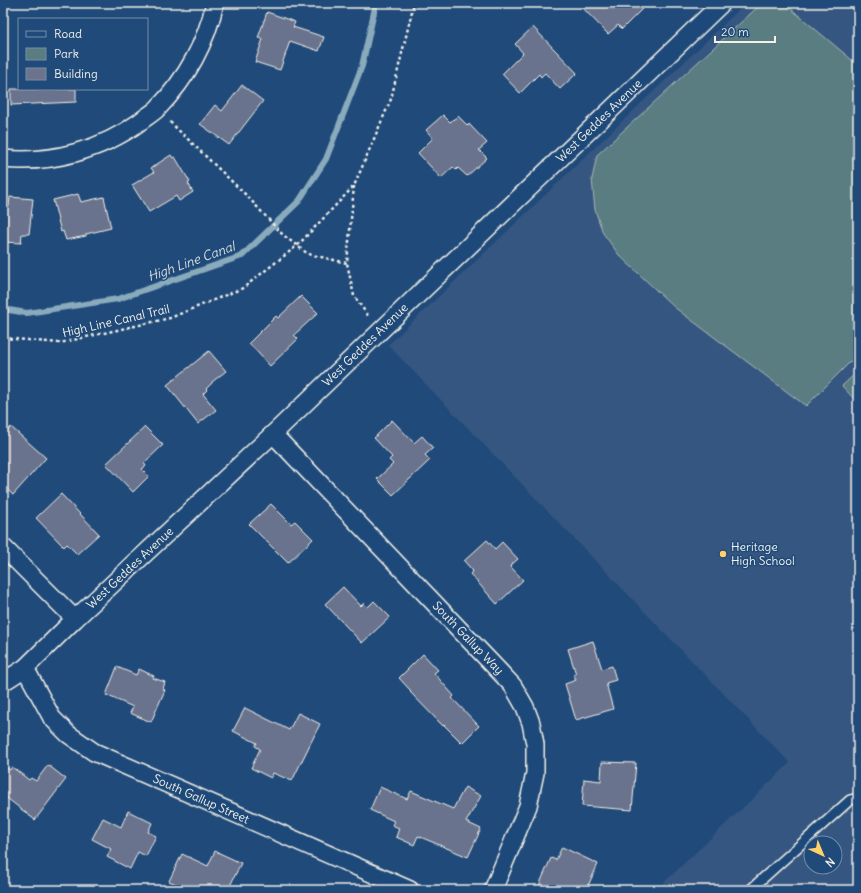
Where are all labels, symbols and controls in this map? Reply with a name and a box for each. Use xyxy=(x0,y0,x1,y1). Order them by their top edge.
legend xyxy=(18,18,148,90)
scale bar xyxy=(715,18,775,44)
text: 20 m xyxy=(721,24,749,39)
text: Road xyxy=(54,26,82,41)
text: Park xyxy=(54,46,79,61)
text: Building xyxy=(54,66,98,81)
street label: West Geddes Avenue xyxy=(553,76,645,165)
water label: High Line Canal xyxy=(145,237,239,285)
street label: West Geddes Avenue xyxy=(319,300,411,389)
street label: High Line Canal Trail xyxy=(61,301,171,340)
street label: West Geddes Avenue xyxy=(83,523,176,612)
place label: Heritage High School xyxy=(731,539,795,568)
marker: Heritage High School xyxy=(718,549,728,559)
street label: South Gallup Way xyxy=(430,598,507,677)
street label: South Gallup Street xyxy=(151,771,252,827)
north arrow xyxy=(803,835,843,875)
text: N xyxy=(822,855,838,870)

